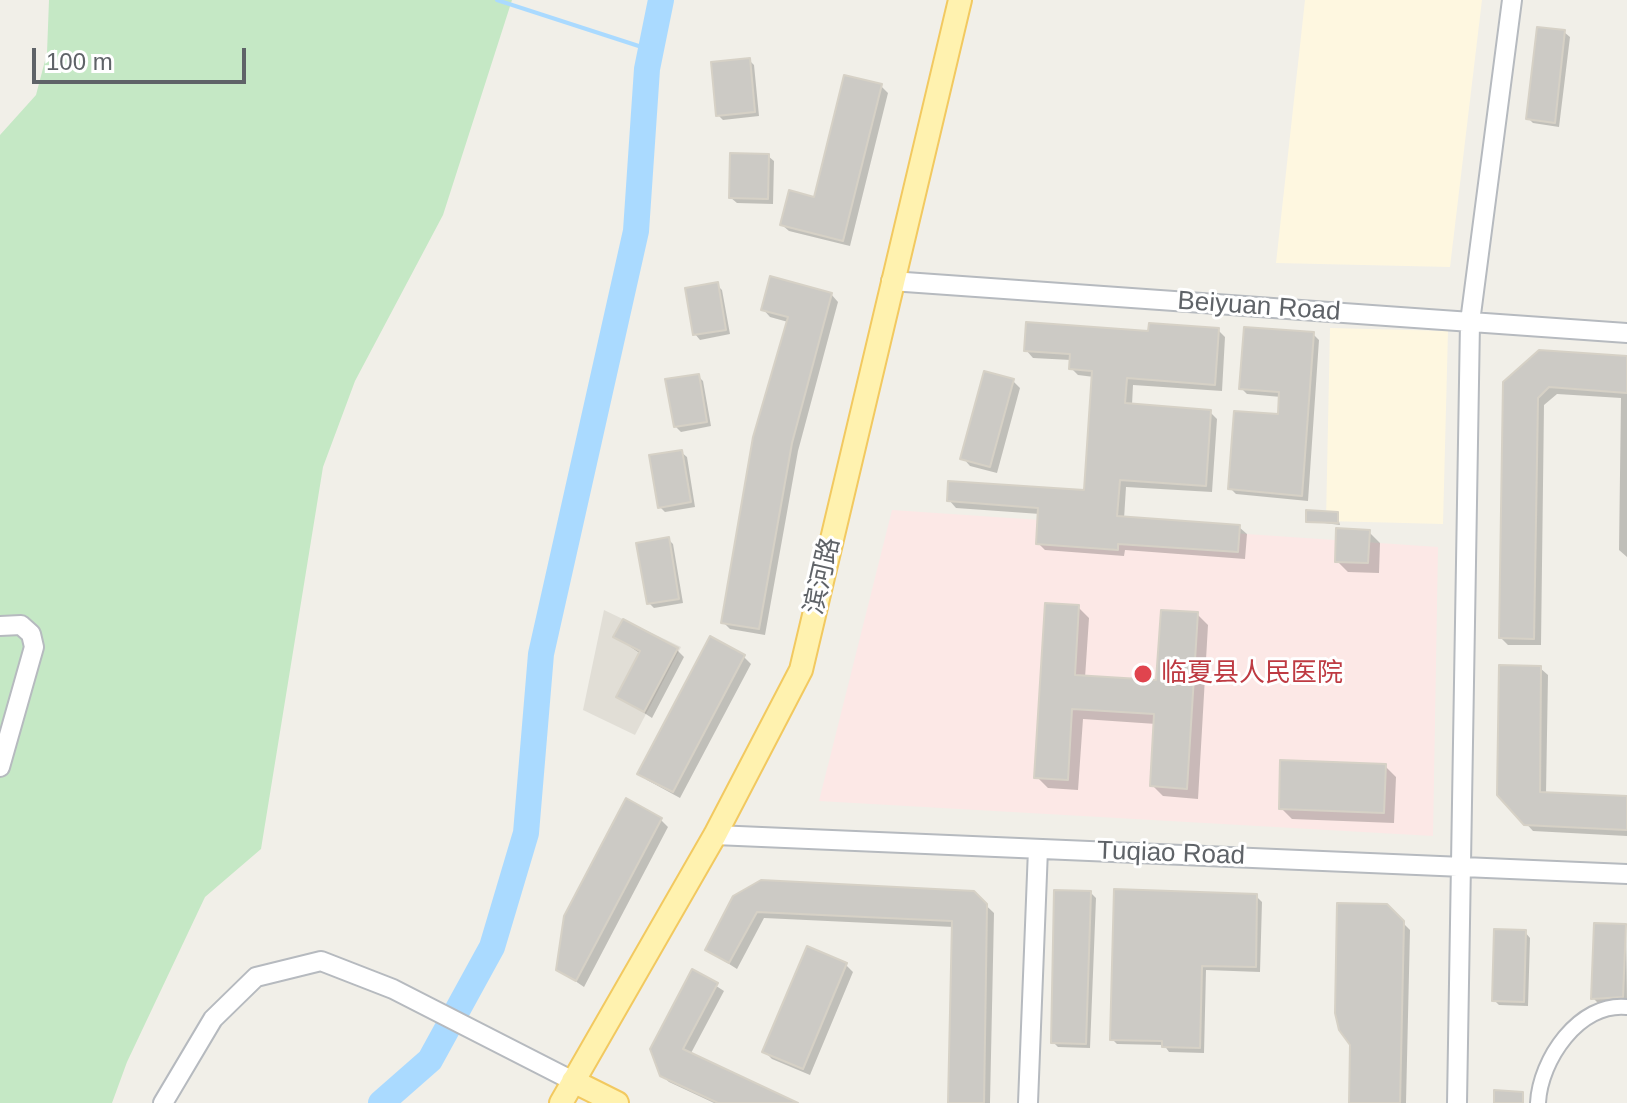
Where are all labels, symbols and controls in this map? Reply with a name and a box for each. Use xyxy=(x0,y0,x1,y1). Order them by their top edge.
scale bar xyxy=(36,32,250,82)
text: 100 m xyxy=(46,48,113,75)
street label: Beiyuan Road xyxy=(1176,286,1342,328)
street label: 滨河路 xyxy=(799,534,847,618)
place label: 临夏县人民医院 xyxy=(1161,658,1343,690)
marker: 临夏县人民医院 xyxy=(1132,663,1154,685)
street label: Tuqiao Road xyxy=(1097,836,1245,872)

